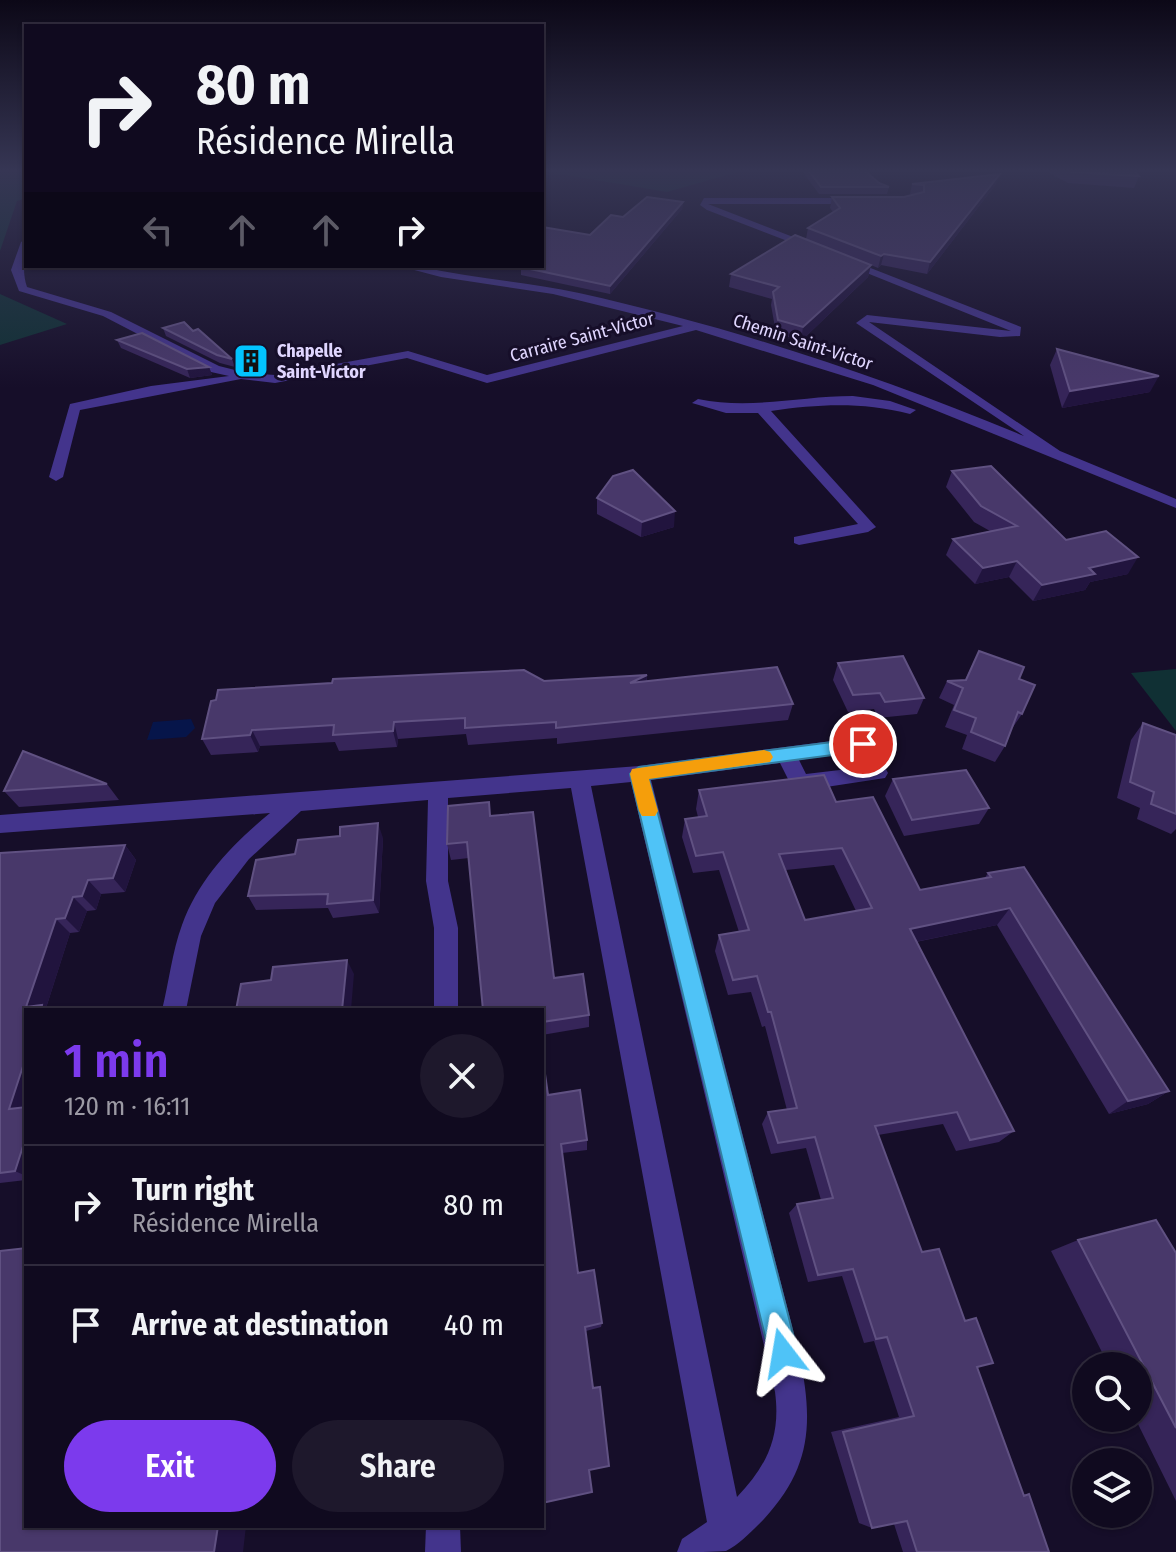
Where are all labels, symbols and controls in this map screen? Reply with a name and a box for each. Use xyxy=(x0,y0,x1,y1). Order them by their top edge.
text: 80 m xyxy=(196,52,311,119)
icon: right xyxy=(64,56,168,160)
text: Résidence Mirella xyxy=(196,120,455,164)
icon: left xyxy=(136,208,180,252)
icon: ahead xyxy=(220,208,264,252)
icon: ahead xyxy=(304,208,348,252)
icon: right xyxy=(388,208,432,252)
street label: Carraire Saint-Victor xyxy=(508,307,657,367)
street label: Chemin Saint-Victor xyxy=(730,309,876,375)
place label: Chapelle Saint-Victor xyxy=(277,340,366,383)
building icon: Chapelle Saint-Victor xyxy=(232,342,270,380)
pin xyxy=(829,710,897,778)
icon: arrive xyxy=(841,722,885,766)
text: 1 min xyxy=(64,1032,169,1090)
button: close xyxy=(420,1034,504,1118)
text: 120 m · 16:11 xyxy=(64,1091,190,1122)
text: Turn right xyxy=(132,1172,254,1208)
icon: right xyxy=(64,1183,108,1227)
text: 80 m xyxy=(443,1187,504,1223)
text: Résidence Mirella xyxy=(132,1208,319,1239)
icon: arrive xyxy=(64,1303,108,1347)
text: Arrive at destination xyxy=(132,1307,389,1343)
text: 40 m xyxy=(444,1307,504,1343)
position arrow xyxy=(741,1311,825,1395)
map controls xyxy=(1072,1352,1152,1528)
button: search xyxy=(1072,1352,1152,1432)
button: Exit xyxy=(64,1420,276,1512)
button: Share xyxy=(292,1420,504,1512)
button: layers xyxy=(1072,1448,1152,1528)

